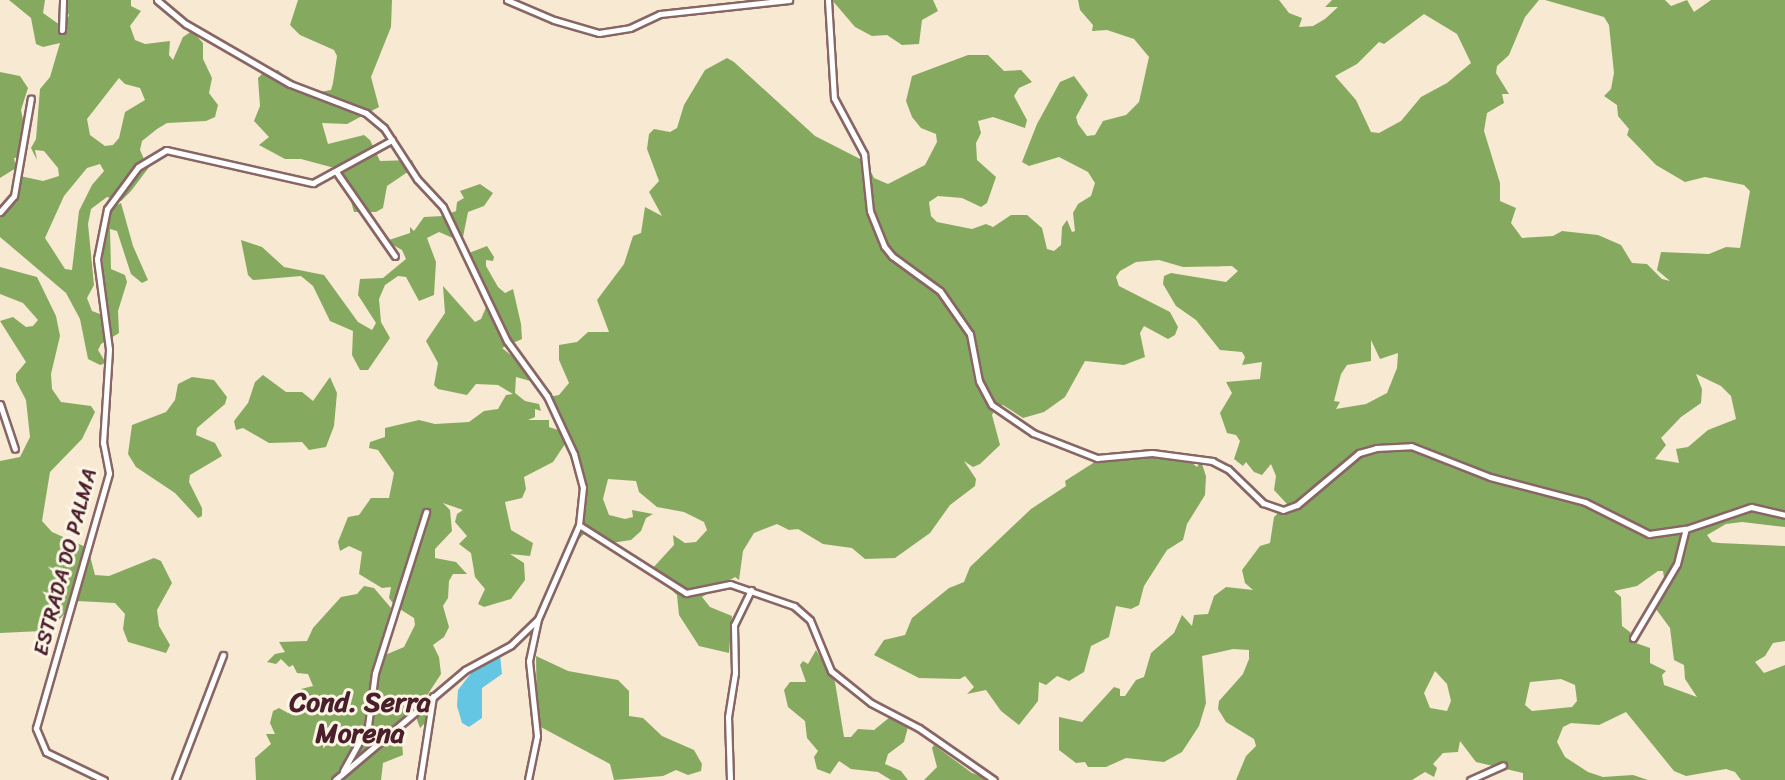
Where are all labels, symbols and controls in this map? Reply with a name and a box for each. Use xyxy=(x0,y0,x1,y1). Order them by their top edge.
street label: ESTRADA DO PALMA xyxy=(28,467,102,657)
district label: Cond. Serra Morena xyxy=(289,686,431,749)

